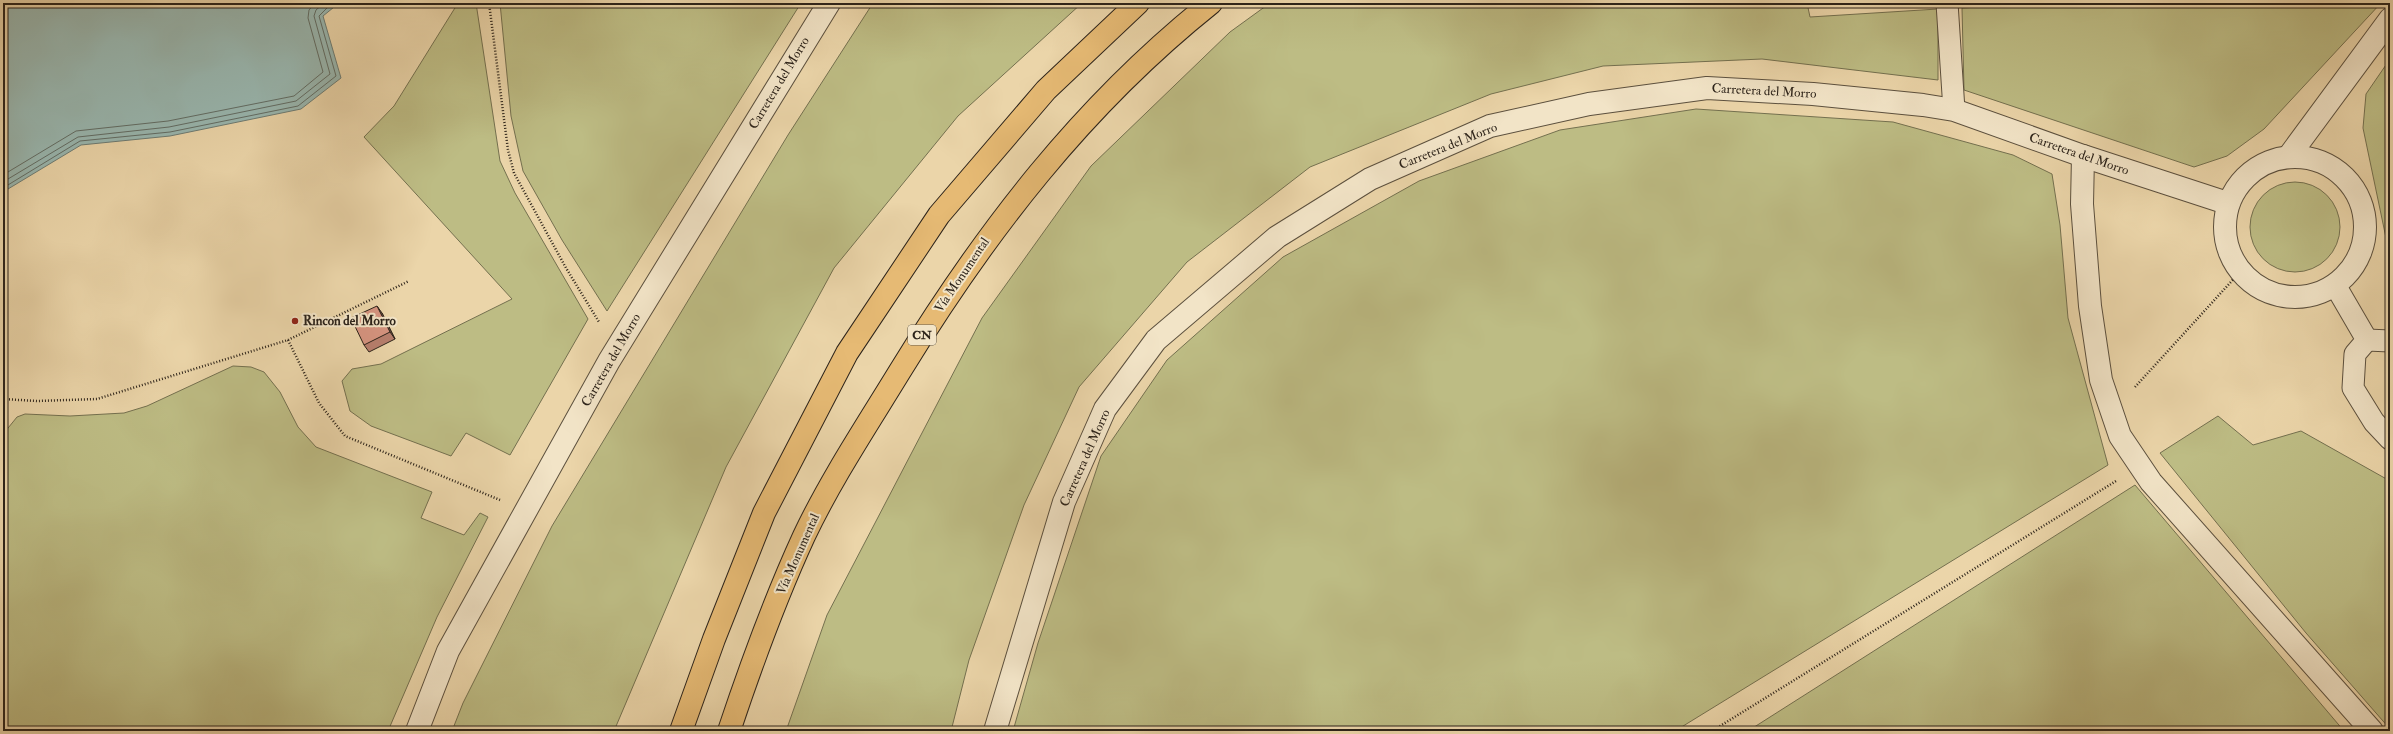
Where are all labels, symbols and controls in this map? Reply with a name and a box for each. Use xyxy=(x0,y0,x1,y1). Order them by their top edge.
street label: Carretera del Morro xyxy=(745,34,813,132)
street label: Carretera del Morro xyxy=(1711,80,1817,102)
street label: Carretera del Morro xyxy=(1396,119,1500,173)
street label: Carretera del Morro xyxy=(2027,129,2131,179)
street label: Vía Monumental xyxy=(931,234,993,315)
street label: Carretera del Morro xyxy=(578,311,644,409)
place label: Rincon del Morro xyxy=(303,313,396,329)
marker: Rincon del Morro xyxy=(290,316,300,326)
road number: CN xyxy=(908,325,936,345)
street label: Carretera del Morro xyxy=(1056,407,1114,509)
street label: Vía Monumental xyxy=(773,511,823,597)

